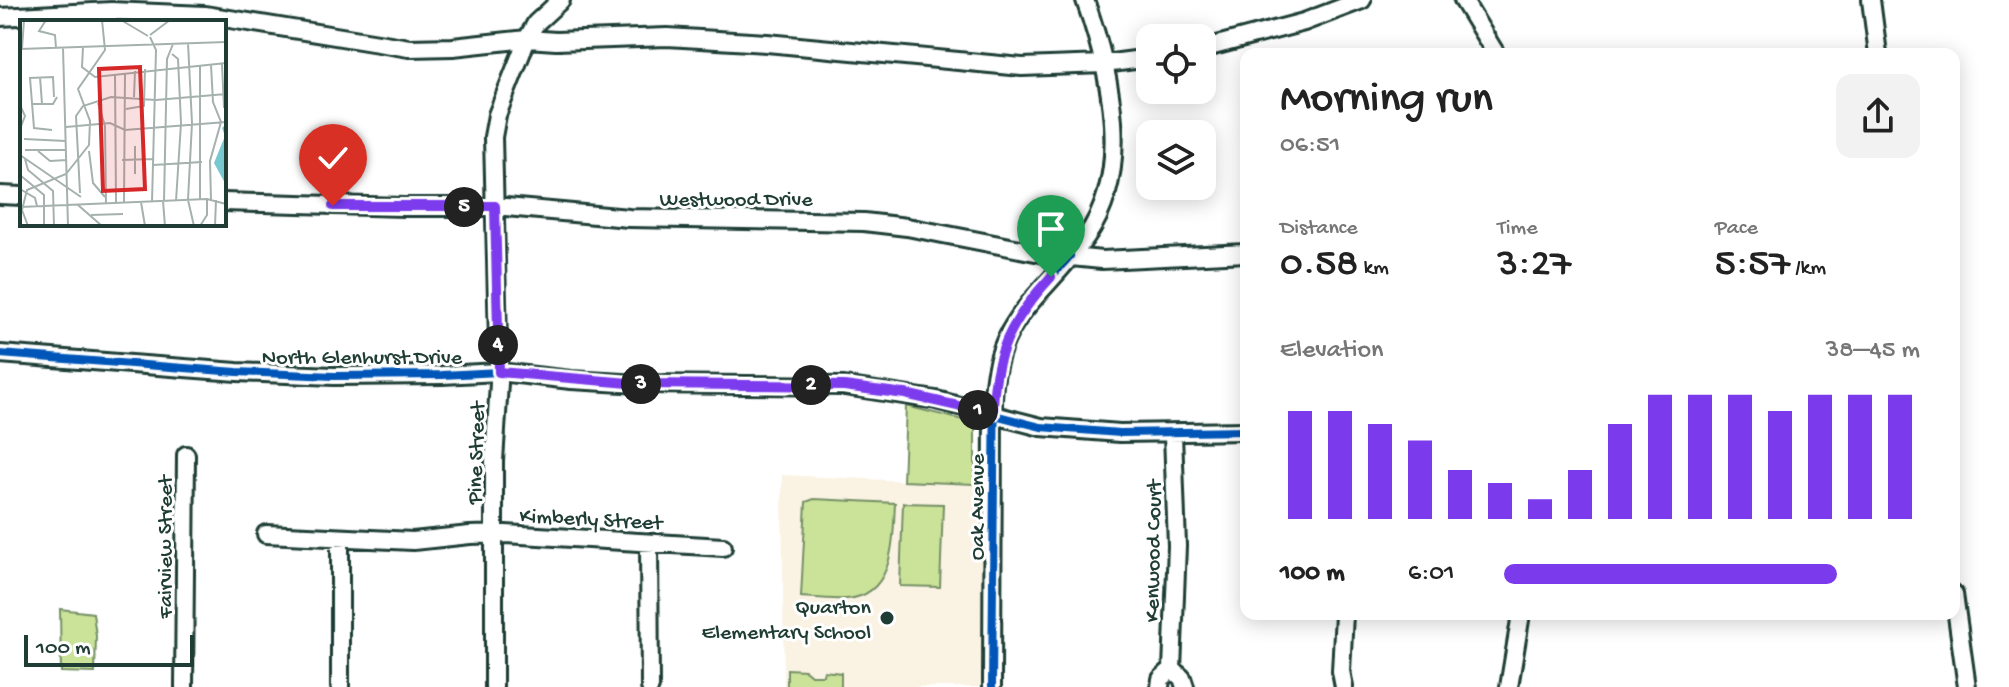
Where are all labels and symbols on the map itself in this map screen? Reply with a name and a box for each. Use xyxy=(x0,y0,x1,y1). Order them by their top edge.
inset map xyxy=(20,20,226,226)
pin xyxy=(299,124,367,206)
pin: 5 xyxy=(444,187,484,227)
street label: Westwood Drive xyxy=(659,188,813,214)
pin xyxy=(1017,195,1085,277)
pin: 4 xyxy=(478,325,518,365)
street label: North Glenhurst Drive xyxy=(262,346,463,372)
pin: 3 xyxy=(621,364,661,404)
pin: 2 xyxy=(791,365,831,405)
pin: 1 xyxy=(958,390,998,430)
street label: Pine Street xyxy=(463,399,493,506)
street label: Oak Avenue xyxy=(966,453,992,560)
street label: Fairview Street xyxy=(154,474,180,619)
street label: Kenwood Court xyxy=(1141,478,1169,622)
street label: Kimberly Street xyxy=(519,504,665,538)
place label: Quarton Elementary School xyxy=(701,596,872,647)
marker: Quarton Elementary School xyxy=(878,609,896,627)
scale bar xyxy=(24,631,194,667)

